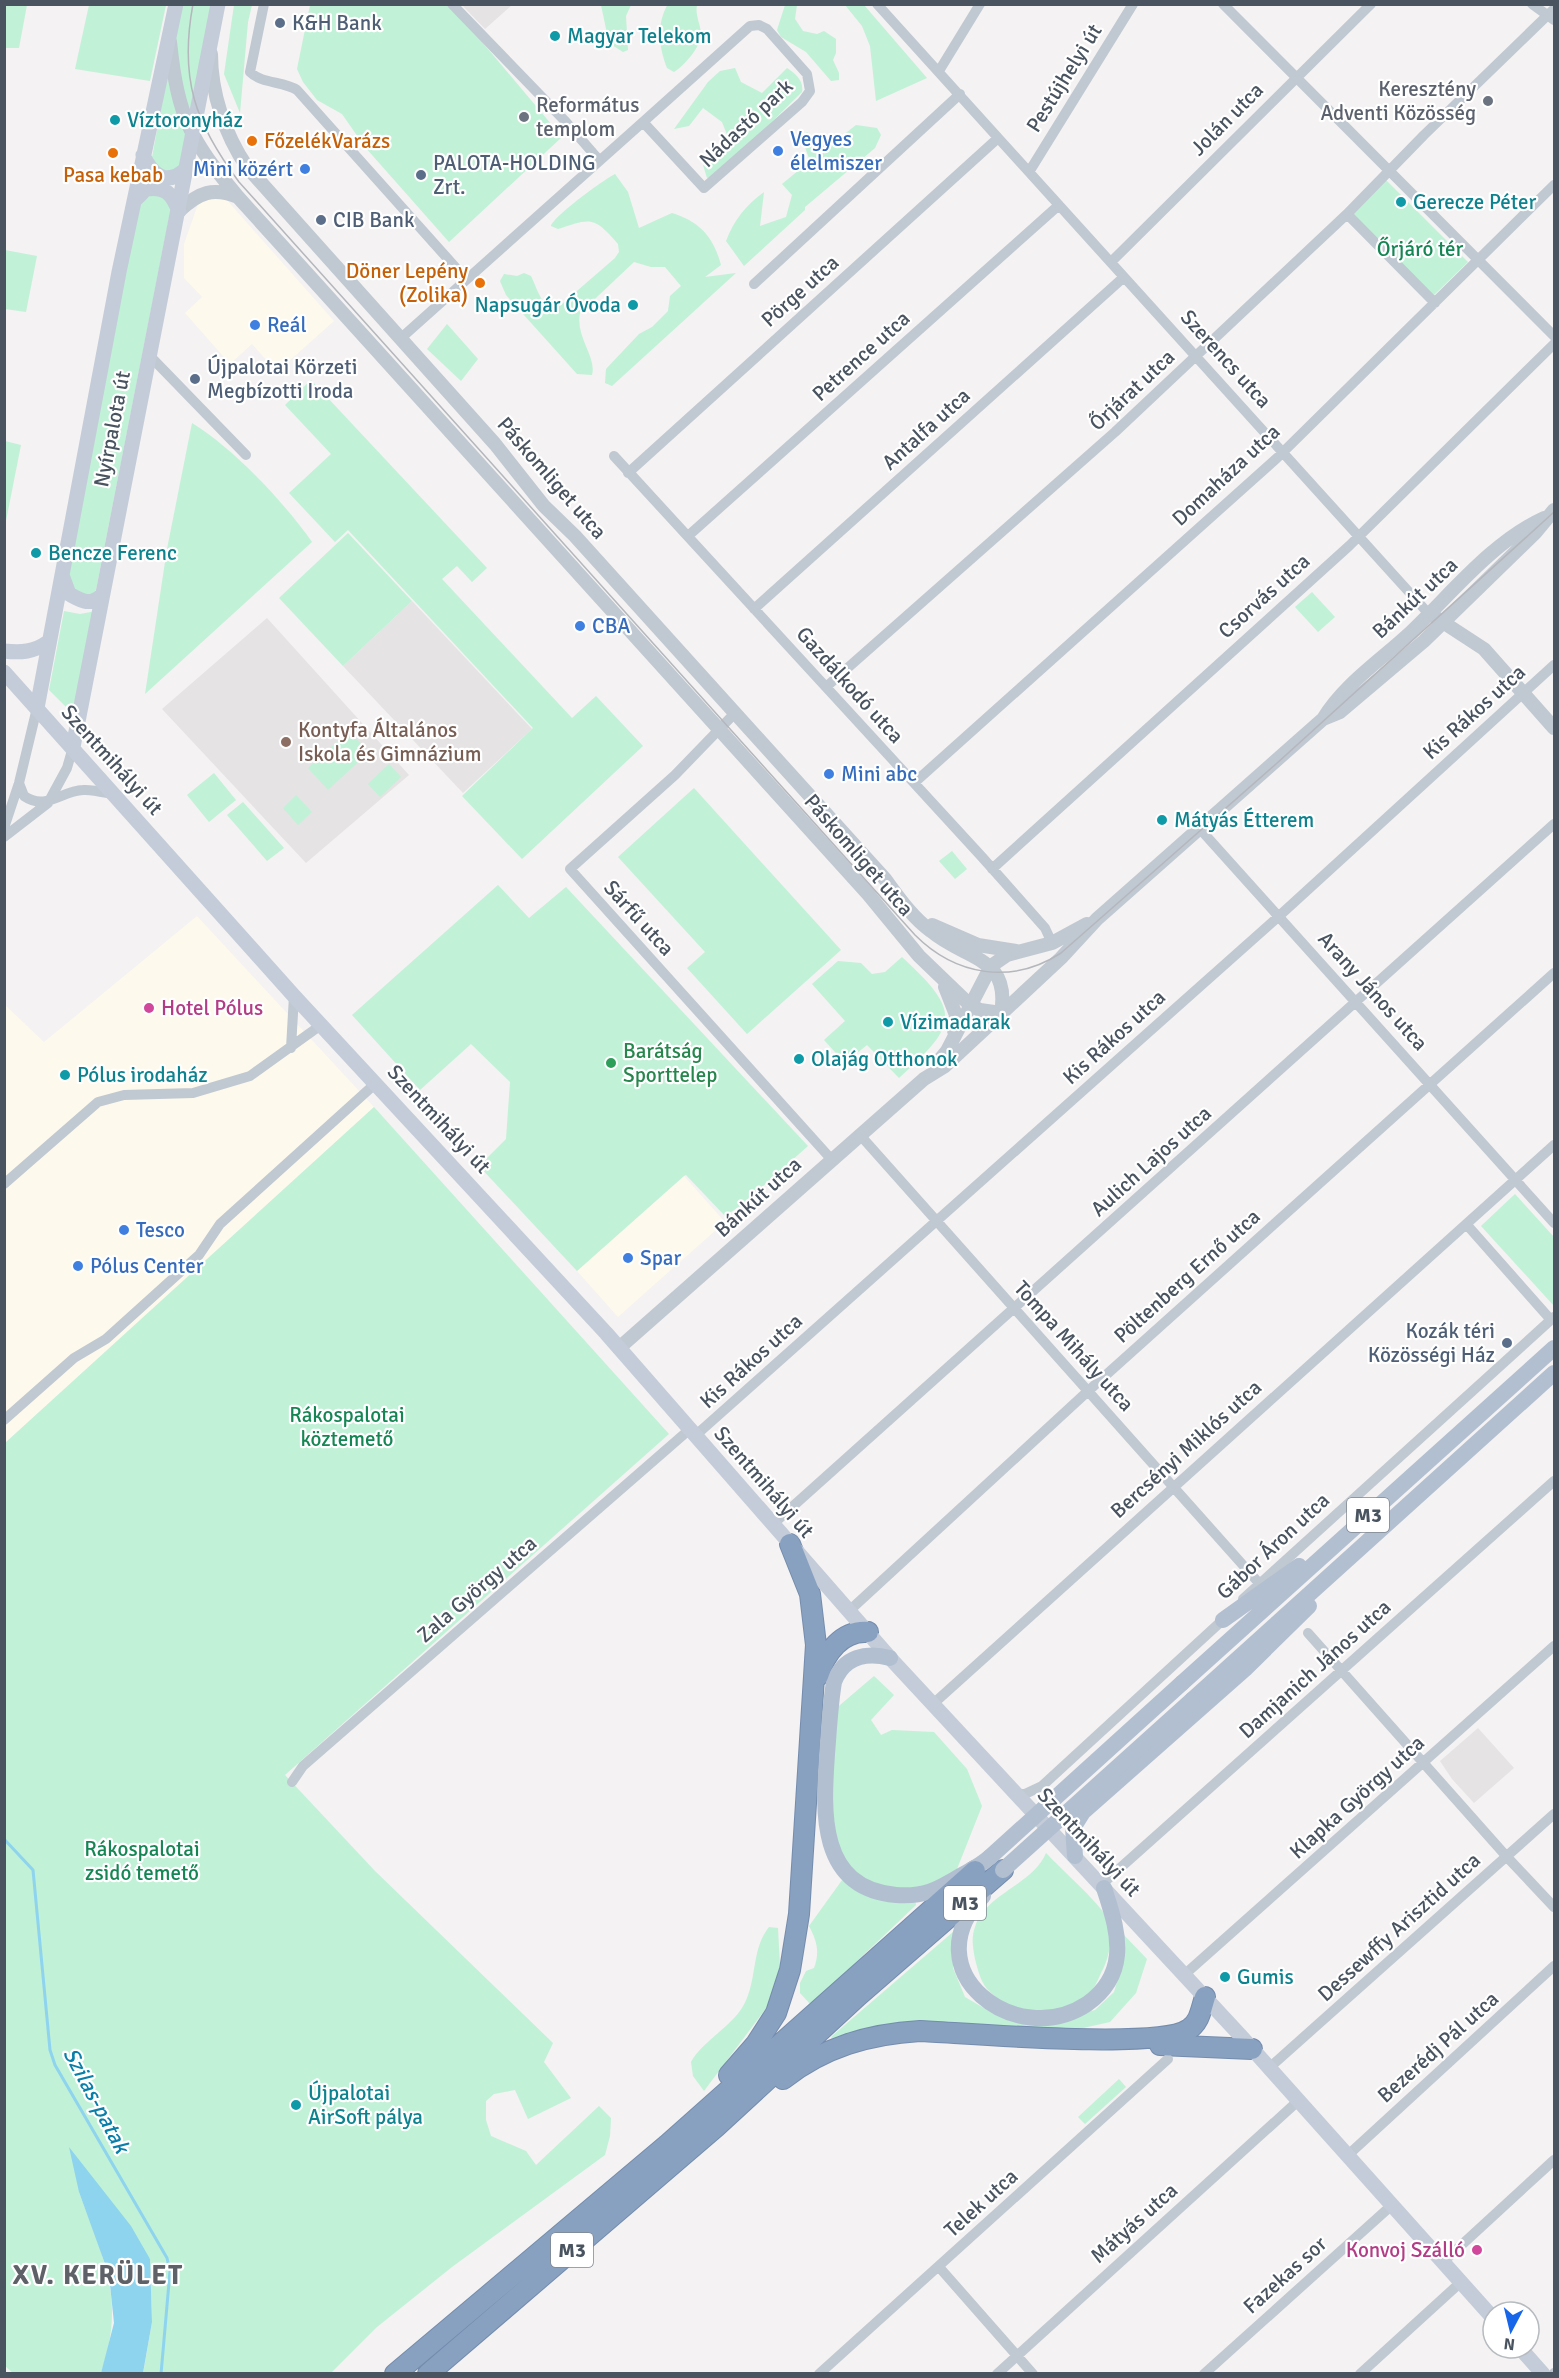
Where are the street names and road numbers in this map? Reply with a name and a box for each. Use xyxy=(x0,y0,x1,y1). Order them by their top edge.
street label: Pestújhelyi út xyxy=(1020,19,1108,137)
street label: Nádastó park xyxy=(694,73,799,173)
street label: Jolán utca xyxy=(1185,77,1269,161)
street label: Pörge utca xyxy=(756,249,844,333)
street label: Szerencs utca xyxy=(1175,304,1277,414)
street label: Petrence utca xyxy=(807,305,915,407)
street label: Őrjárat utca xyxy=(1084,344,1180,436)
street label: Nyírpalota út xyxy=(88,369,136,489)
street label: Antalfa utca xyxy=(876,383,976,475)
street label: Páskomliget utca xyxy=(492,412,612,544)
street label: Domaháza utca xyxy=(1167,418,1285,532)
street label: Csorvás utca xyxy=(1213,548,1315,644)
street label: Bánkút utca xyxy=(1367,552,1463,644)
street label: Gazdálkodó utca xyxy=(791,621,909,749)
street label: Kis Rákos utca xyxy=(1417,659,1531,765)
street label: Szentmihályi út xyxy=(56,699,168,821)
street label: Páskomliget utca xyxy=(799,789,919,921)
street label: Sárfű utca xyxy=(598,875,680,961)
street label: Arany János utca xyxy=(1313,926,1433,1056)
street label: Kis Rákos utca xyxy=(1057,984,1171,1090)
street label: Szentmihályi út xyxy=(382,1059,496,1179)
street label: Aulich Lajos utca xyxy=(1085,1100,1217,1222)
street label: Bánkút utca xyxy=(709,1151,807,1243)
street label: Pöltenberg Ernő utca xyxy=(1109,1203,1265,1349)
street label: Tompa Mihály utca xyxy=(1008,1275,1140,1417)
street label: Kis Rákos utca xyxy=(694,1308,808,1414)
street label: Bercsényi Miklós utca xyxy=(1105,1374,1267,1524)
street label: Szentmihályi út xyxy=(708,1421,820,1543)
street label: Gábor Áron utca xyxy=(1211,1487,1335,1605)
road number: M3 xyxy=(1347,1498,1389,1532)
street label: Zala György utca xyxy=(412,1530,542,1648)
street label: Damjanich János utca xyxy=(1234,1594,1396,1744)
street label: Klapka György utca xyxy=(1284,1730,1430,1864)
street label: Szentmihályi út xyxy=(1032,1782,1146,1902)
street label: Dessewffy Arisztid utca xyxy=(1312,1847,1486,2007)
road number: M3 xyxy=(944,1886,986,1920)
street label: Bezerédj Pál utca xyxy=(1372,1986,1504,2108)
street label: Telek utca xyxy=(939,2163,1023,2243)
street label: Mátyás utca xyxy=(1085,2177,1183,2269)
street label: Fazekas sor xyxy=(1238,2231,1332,2319)
road number: M3 xyxy=(551,2233,593,2267)

